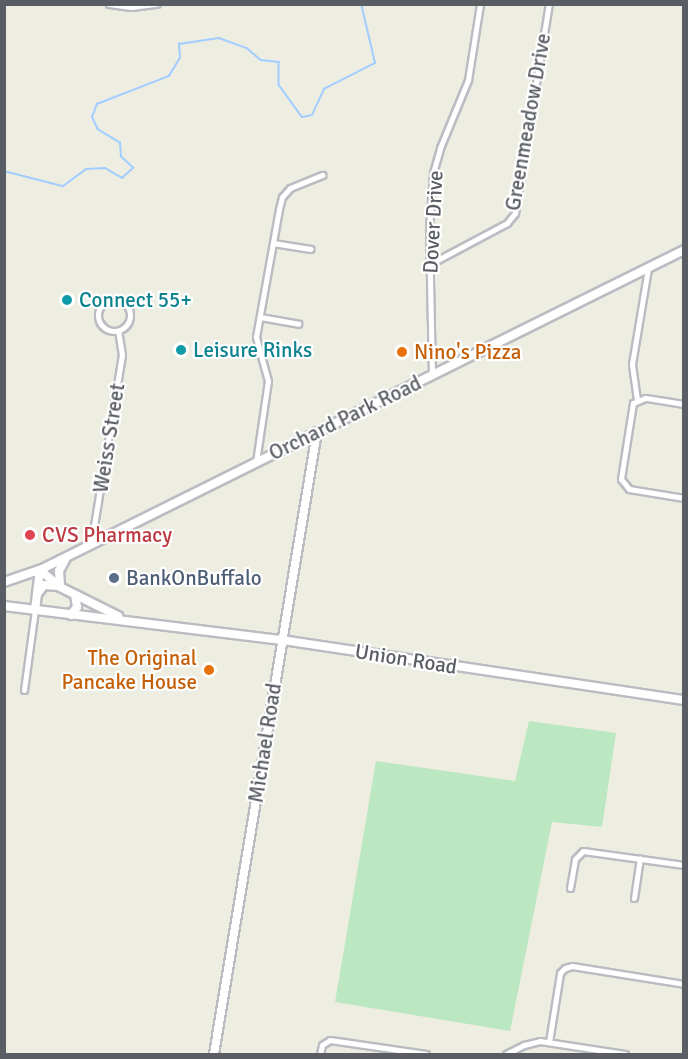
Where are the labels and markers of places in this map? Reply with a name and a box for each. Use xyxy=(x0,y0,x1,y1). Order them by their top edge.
place label: Connect 55+ xyxy=(79,287,192,313)
marker: Connect 55+ xyxy=(60,293,74,307)
place label: Leisure Rinks xyxy=(193,337,312,363)
place label: Nino's Pizza xyxy=(414,339,521,365)
marker: Leisure Rinks xyxy=(174,343,188,357)
marker: Nino's Pizza xyxy=(395,345,409,359)
place label: CVS Pharmacy xyxy=(42,522,172,548)
marker: CVS Pharmacy xyxy=(23,528,37,542)
place label: BankOnBuffalo xyxy=(126,565,262,591)
marker: BankOnBuffalo xyxy=(107,571,121,585)
place label: The Original Pancake House xyxy=(61,645,197,695)
marker: The Original Pancake House xyxy=(202,663,216,677)

